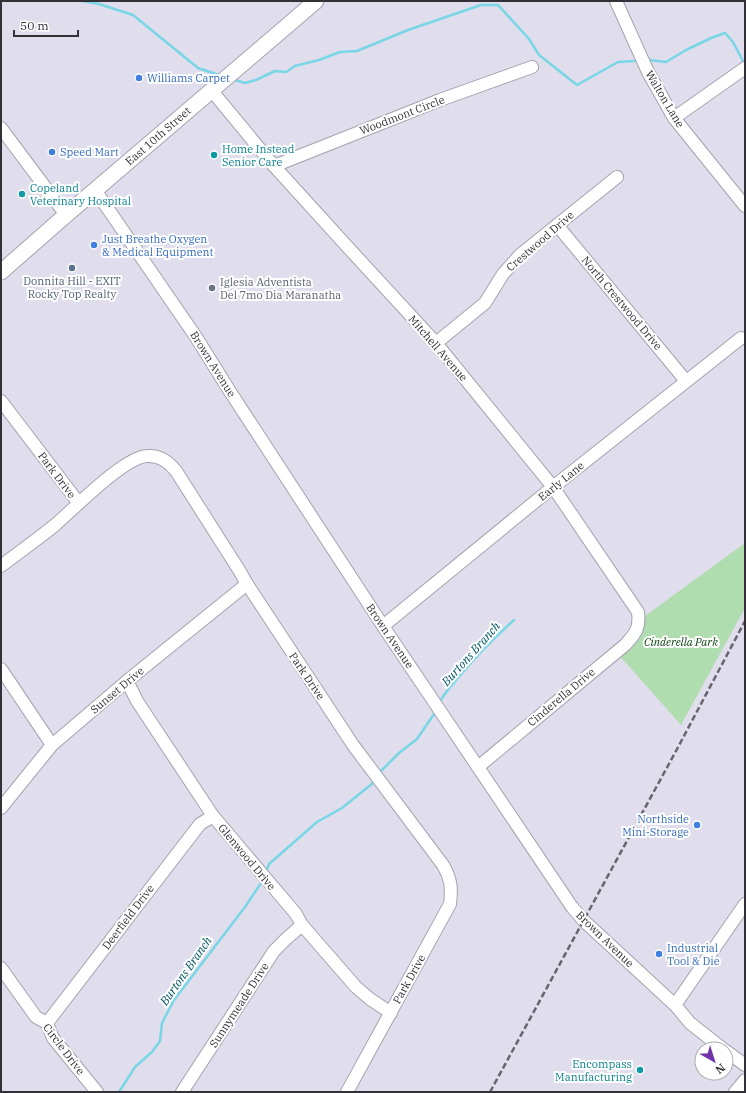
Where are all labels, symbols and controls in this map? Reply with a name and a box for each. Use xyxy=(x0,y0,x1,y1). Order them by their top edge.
scale bar xyxy=(14,12,78,38)
text: 50 m xyxy=(20,18,49,33)
street label: Walton Lane xyxy=(642,68,688,130)
place label: Williams Carpet xyxy=(147,71,230,85)
marker: Williams Carpet xyxy=(134,73,144,83)
street label: Woodmont Circle xyxy=(357,92,447,138)
street label: East 10th Street xyxy=(122,104,194,168)
place label: Home Instead Senior Care xyxy=(222,142,295,169)
place label: Speed Mart xyxy=(60,145,119,159)
marker: Speed Mart xyxy=(47,147,57,157)
marker: Home Instead Senior Care xyxy=(209,150,219,160)
place label: Copeland Veterinary Hospital xyxy=(30,181,131,208)
marker: Copeland Veterinary Hospital xyxy=(17,189,27,199)
street label: Crestwood Drive xyxy=(503,208,577,274)
place label: Just Breathe Oxygen & Medical Equipment xyxy=(102,232,214,259)
marker: Just Breathe Oxygen & Medical Equipment xyxy=(89,240,99,250)
street label: North Crestwood Drive xyxy=(579,253,665,353)
marker: Donnita Hill - EXIT Rocky Top Realty xyxy=(67,263,77,273)
place label: Donnita Hill - EXIT Rocky Top Realty xyxy=(23,274,121,301)
place label: Iglesia Adventista Del 7mo Dia Maranatha xyxy=(220,275,341,302)
marker: Iglesia Adventista Del 7mo Dia Maranatha xyxy=(207,283,217,293)
street label: Mitchell Avenue xyxy=(405,312,471,384)
street label: Brown Avenue xyxy=(187,328,239,400)
street label: Park Drive xyxy=(35,449,79,501)
street label: Early Lane xyxy=(535,458,587,504)
street label: Brown Avenue xyxy=(363,601,417,671)
water label: Burtons Branch xyxy=(437,618,503,689)
park label: Cinderella Park xyxy=(644,635,718,649)
street label: Park Drive xyxy=(286,650,328,703)
street label: Sunset Drive xyxy=(87,663,147,717)
street label: Cinderella Drive xyxy=(524,665,598,729)
place label: Northside Mini-Storage xyxy=(622,812,689,839)
marker: Northside Mini-Storage xyxy=(692,820,702,830)
street label: Glenwood Drive xyxy=(215,821,279,893)
street label: Deerfield Drive xyxy=(99,882,157,952)
street label: Brown Avenue xyxy=(573,908,637,970)
water label: Burtons Branch xyxy=(156,933,215,1009)
place label: Industrial Tool & Die xyxy=(667,941,720,968)
marker: Industrial Tool & Die xyxy=(654,949,664,959)
street label: Park Drive xyxy=(390,952,428,1006)
street label: Sunnymeade Drive xyxy=(206,960,272,1050)
street label: Circle Drive xyxy=(40,1021,88,1078)
north arrow xyxy=(694,1041,734,1081)
place label: Encompass Manufacturing xyxy=(555,1057,632,1084)
text: N xyxy=(712,1061,728,1077)
marker: Encompass Manufacturing xyxy=(635,1065,645,1075)

